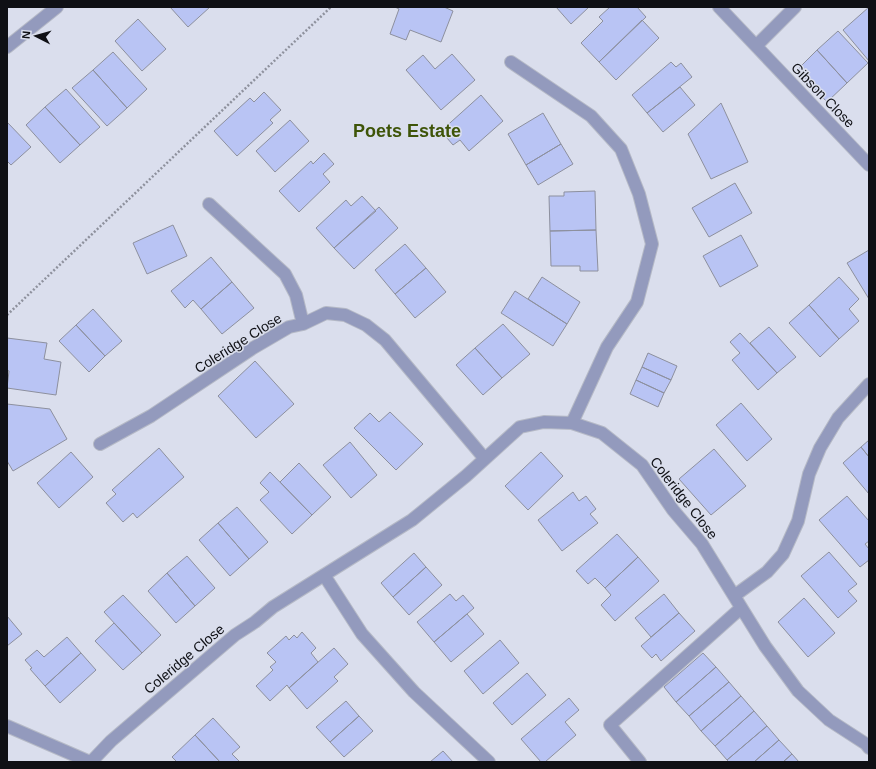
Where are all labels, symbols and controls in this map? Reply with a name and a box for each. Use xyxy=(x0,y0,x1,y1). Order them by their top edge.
north arrow xyxy=(16,16,56,56)
text: N xyxy=(20,30,32,40)
street label: Gibson Close xyxy=(788,59,858,131)
district label: Poets Estate xyxy=(353,121,461,141)
street label: Coleridge Close xyxy=(192,310,285,376)
street label: Coleridge Close xyxy=(647,454,721,542)
street label: Coleridge Close xyxy=(141,621,227,697)

